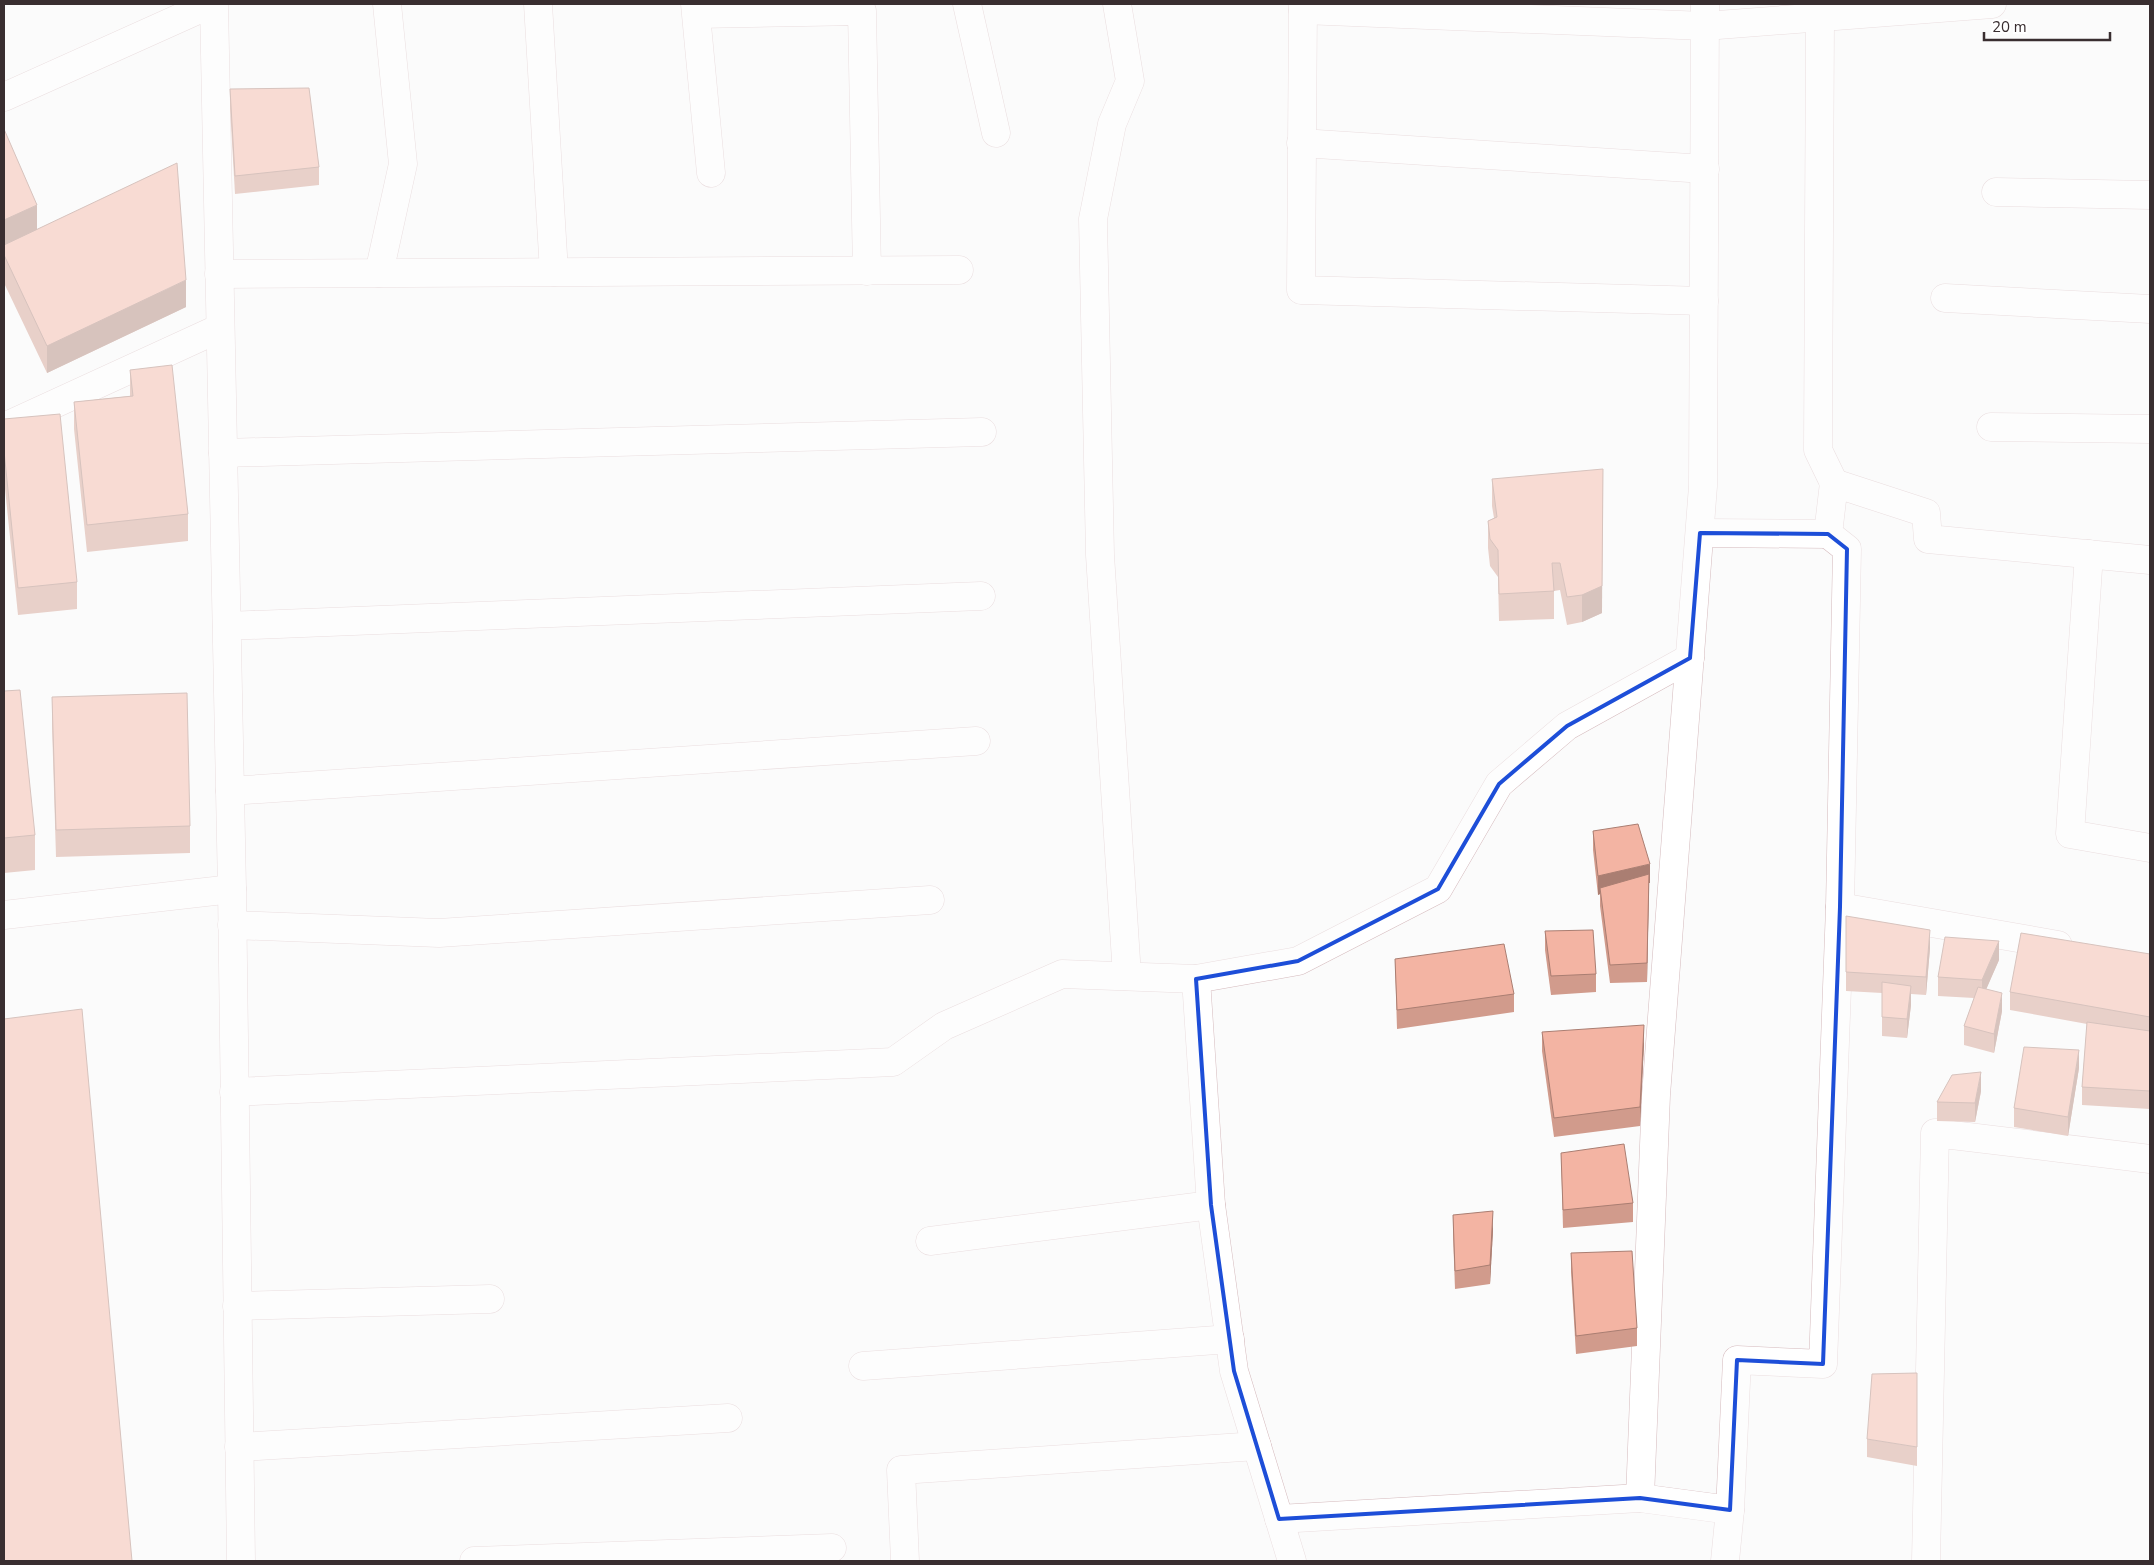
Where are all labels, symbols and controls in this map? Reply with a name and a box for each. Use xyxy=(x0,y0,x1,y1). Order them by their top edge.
scale bar xyxy=(1984,10,2110,42)
text: 20 m xyxy=(1992,17,2027,37)

